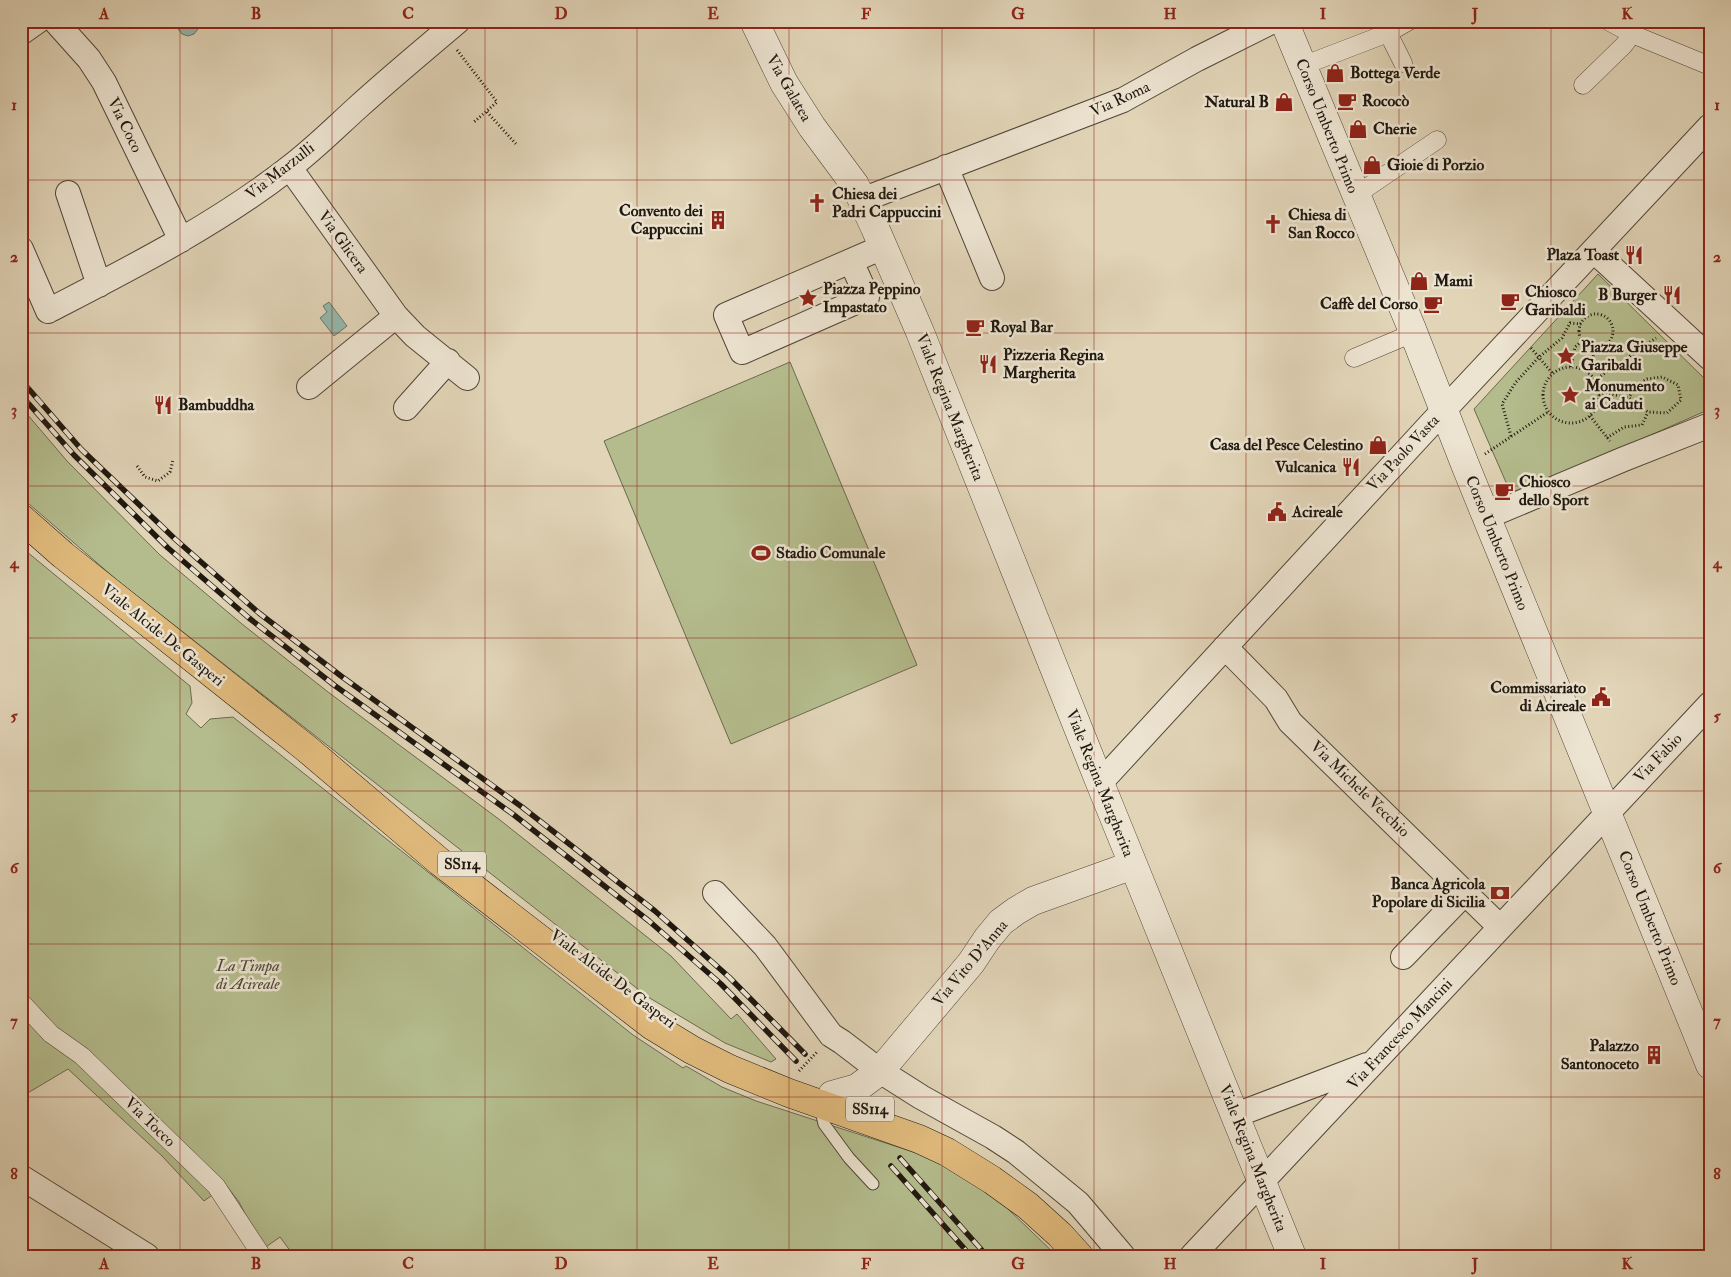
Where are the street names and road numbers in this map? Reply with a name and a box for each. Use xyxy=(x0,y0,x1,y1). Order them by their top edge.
street label: Via Galatea xyxy=(762,51,817,126)
street label: Corso Umberto Primo xyxy=(1291,56,1363,197)
street label: Via Roma xyxy=(1087,76,1153,121)
street label: Via Coco xyxy=(103,94,147,156)
street label: Via Marzulli xyxy=(242,138,318,204)
street label: Via Glicera xyxy=(313,207,373,278)
street label: Viale Regina Margherita xyxy=(911,330,989,484)
street label: Via Paolo Vasta xyxy=(1362,410,1444,495)
street label: Corso Umberto Primo xyxy=(1461,473,1533,614)
street label: Viale Alcide De Gasperi xyxy=(97,579,229,692)
street label: Viale Regina Margherita xyxy=(1061,706,1139,860)
street label: Via Fabio xyxy=(1630,729,1687,787)
street label: Via Michele Vecchio xyxy=(1306,736,1414,842)
street label: Corso Umberto Primo xyxy=(1614,848,1686,989)
road number: SS114 xyxy=(438,852,486,876)
street label: Via Vito D'Anna xyxy=(928,915,1012,1010)
street label: Viale Alcide De Gasperi xyxy=(545,925,680,1034)
street label: Via Francesco Mancini xyxy=(1343,974,1457,1094)
street label: Viale Regina Margherita xyxy=(1214,1081,1292,1235)
street label: Via Tocco xyxy=(120,1093,180,1151)
road number: SS114 xyxy=(846,1096,894,1122)

